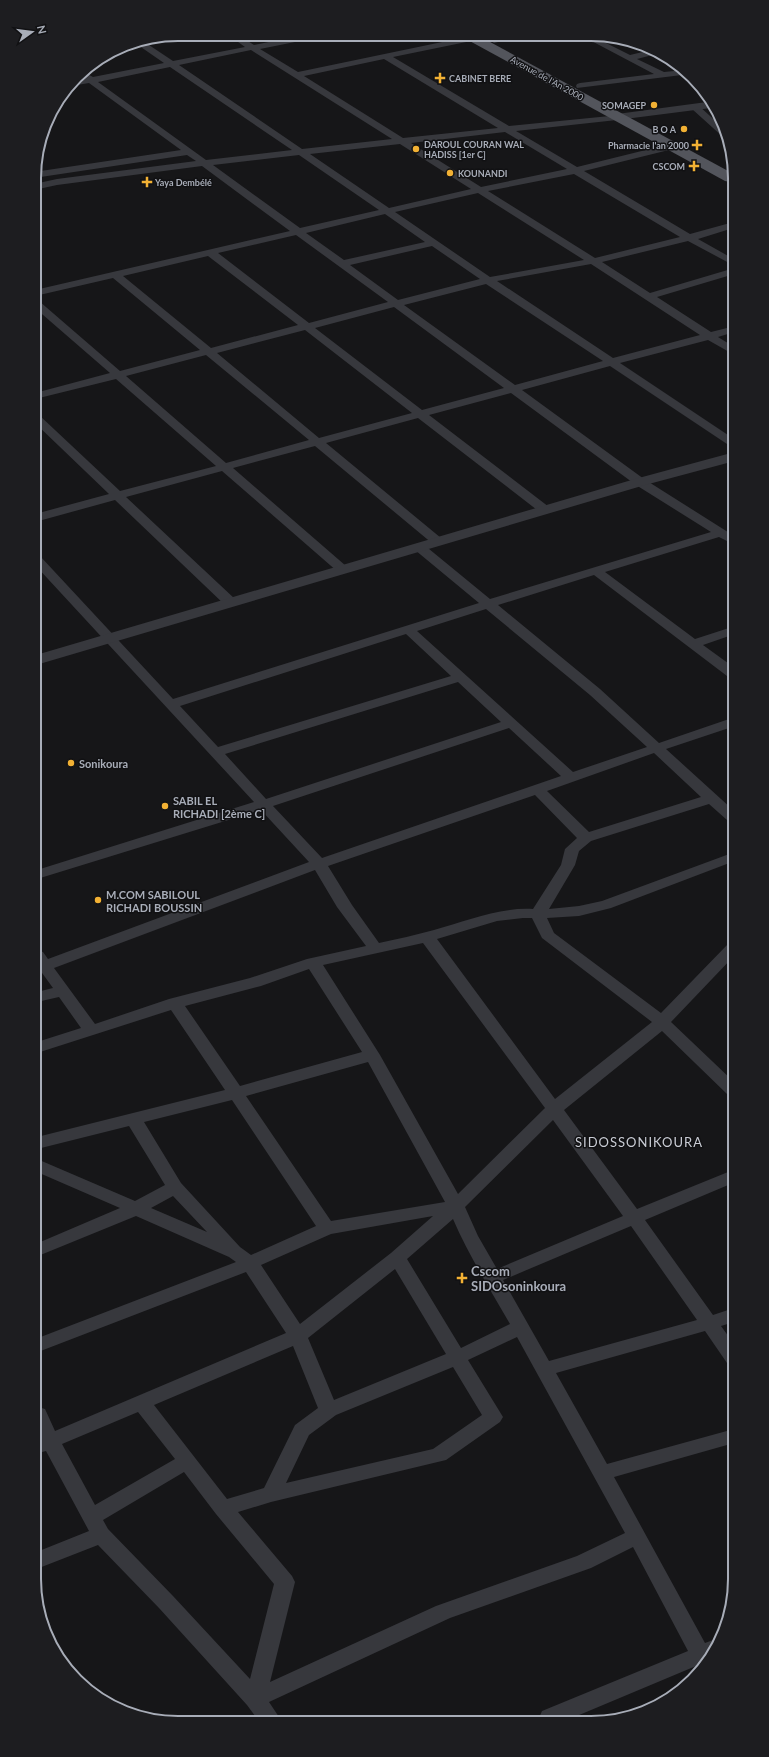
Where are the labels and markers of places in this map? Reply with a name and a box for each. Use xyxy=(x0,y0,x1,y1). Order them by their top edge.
marker: CABINET BERE xyxy=(434,72,446,84)
place label: CABINET BERE xyxy=(449,73,511,84)
place label: SOMAGEP xyxy=(602,100,646,111)
marker: SOMAGEP xyxy=(649,100,659,110)
place label: B O A xyxy=(652,124,677,135)
marker: B O A xyxy=(679,124,689,134)
place label: DAROUL COURAN WAL HADISS [1er C] xyxy=(424,139,524,160)
place label: Pharmacie l'an 2000 xyxy=(608,140,689,151)
marker: Pharmacie l'an 2000 xyxy=(692,140,702,150)
marker: DAROUL COURAN WAL HADISS [1er C] xyxy=(411,144,421,154)
marker: CSCOM xyxy=(688,160,700,172)
place label: CSCOM xyxy=(653,161,685,172)
marker: KOUNANDI xyxy=(445,168,455,178)
place label: KOUNANDI xyxy=(458,168,507,179)
marker: Yaya Dembélé xyxy=(142,177,152,187)
place label: Yaya Dembélé xyxy=(154,177,212,188)
place label: Sonikoura xyxy=(79,757,128,770)
marker: Sonikoura xyxy=(66,758,76,768)
place label: SABIL EL RICHADI [2ème C] xyxy=(173,794,265,820)
marker: SABIL EL RICHADI [2ème C] xyxy=(160,801,170,811)
place label: M.COM SABILOUL RICHADI BOUSSIN xyxy=(106,888,202,914)
marker: M.COM SABILOUL RICHADI BOUSSIN xyxy=(93,895,103,905)
place label: Cscom SIDOsoninkoura xyxy=(471,1263,566,1294)
marker: Cscom SIDOsoninkoura xyxy=(456,1272,468,1284)

